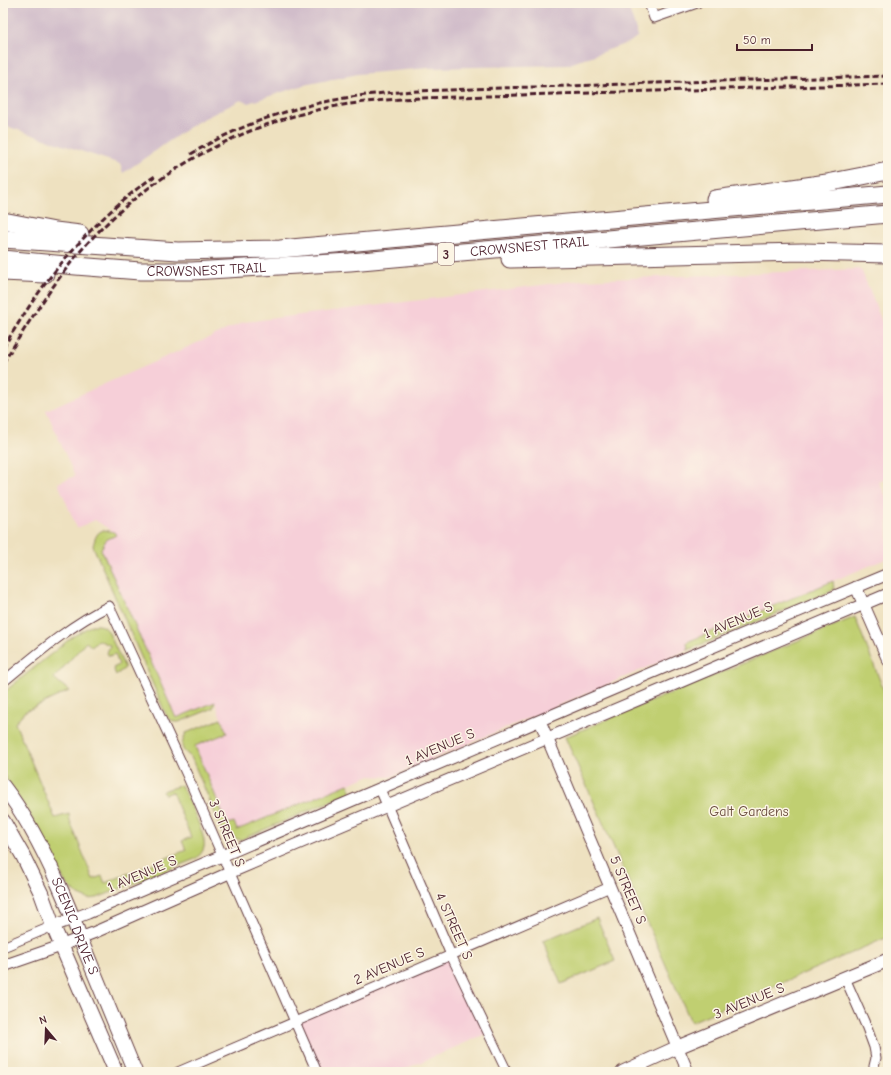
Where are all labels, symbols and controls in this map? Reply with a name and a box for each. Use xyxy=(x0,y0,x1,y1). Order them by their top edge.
scale bar xyxy=(737,26,812,52)
text: 50 m xyxy=(743,33,771,47)
street label: CROWSNEST TRAIL xyxy=(469,232,590,260)
road number: 3 xyxy=(438,243,454,265)
street label: CROWSNEST TRAIL xyxy=(147,258,266,280)
street label: 1 AVENUE S xyxy=(701,598,775,642)
street label: 1 AVENUE S xyxy=(403,725,477,769)
street label: 3 STREET S xyxy=(205,797,249,870)
park label: Galt Gardens xyxy=(709,803,789,820)
street label: 1 AVENUE S xyxy=(105,852,179,896)
street label: 5 STREET S xyxy=(606,853,650,927)
street label: SCENIC DRIVE S xyxy=(48,875,103,977)
street label: 4 STREET S xyxy=(432,890,476,962)
street label: 2 AVENUE S xyxy=(351,943,427,989)
street label: 3 AVENUE S xyxy=(711,979,787,1023)
north arrow xyxy=(26,1009,66,1049)
text: N xyxy=(37,1013,48,1027)

